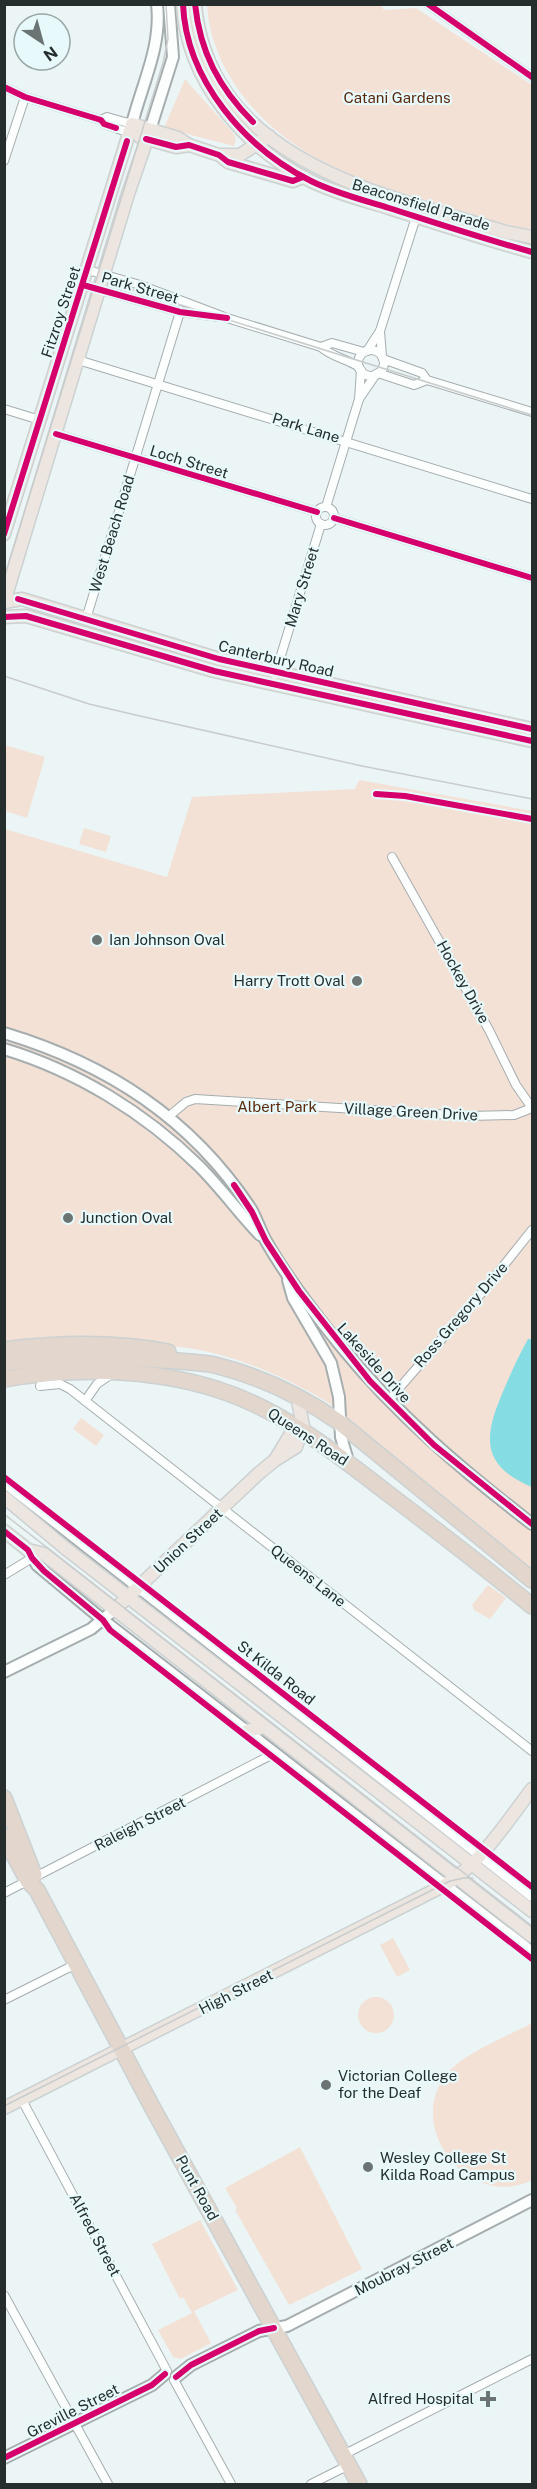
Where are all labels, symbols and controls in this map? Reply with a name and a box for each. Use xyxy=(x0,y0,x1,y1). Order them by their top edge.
north arrow xyxy=(12,12,72,72)
text: N xyxy=(40,42,61,65)
park label: Catani Gardens xyxy=(344,89,450,106)
street label: Beaconsfield Parade xyxy=(350,175,492,234)
street label: Fitzroy Street xyxy=(38,264,83,360)
street label: Park Street xyxy=(100,268,181,307)
street label: Park Lane xyxy=(270,409,342,446)
street label: Loch Street xyxy=(148,442,231,482)
street label: West Beach Road xyxy=(86,473,137,595)
street label: Mary Street xyxy=(281,545,322,629)
street label: Canterbury Road xyxy=(217,637,335,680)
place label: Ian Johnson Oval xyxy=(109,931,225,948)
marker: Ian Johnson Oval xyxy=(90,933,104,947)
street label: Hockey Drive xyxy=(434,937,493,1026)
place label: Harry Trott Oval xyxy=(234,972,345,989)
marker: Harry Trott Oval xyxy=(350,974,364,988)
park label: Albert Park xyxy=(237,1098,317,1115)
street label: Village Green Drive xyxy=(344,1100,478,1123)
place label: Junction Oval xyxy=(80,1209,173,1226)
marker: Junction Oval xyxy=(61,1211,75,1225)
street label: Ross Gregory Drive xyxy=(410,1259,511,1371)
street label: Lakeside Drive xyxy=(334,1319,415,1406)
street label: Queens Road xyxy=(265,1404,352,1469)
street label: Union Street xyxy=(150,1504,226,1577)
street label: Queens Lane xyxy=(267,1541,349,1610)
street label: St Kilda Road xyxy=(234,1637,319,1708)
street label: Raleigh Street xyxy=(91,1793,188,1854)
street label: High Street xyxy=(196,1966,276,2017)
place label: Victorian College for the Deaf xyxy=(338,2067,457,2101)
marker: Victorian College for the Deaf xyxy=(319,2078,333,2092)
place label: Wesley College St Kilda Road Campus xyxy=(380,2149,515,2183)
street label: Punt Road xyxy=(173,2152,222,2223)
marker: Wesley College St Kilda Road Campus xyxy=(361,2160,375,2174)
street label: Alfred Street xyxy=(66,2190,124,2279)
street label: Moubray Street xyxy=(352,2234,456,2299)
street label: Greville Street xyxy=(24,2380,122,2441)
place label: Alfred Hospital xyxy=(368,2390,474,2407)
marker: Alfred Hospital xyxy=(479,2390,497,2408)

